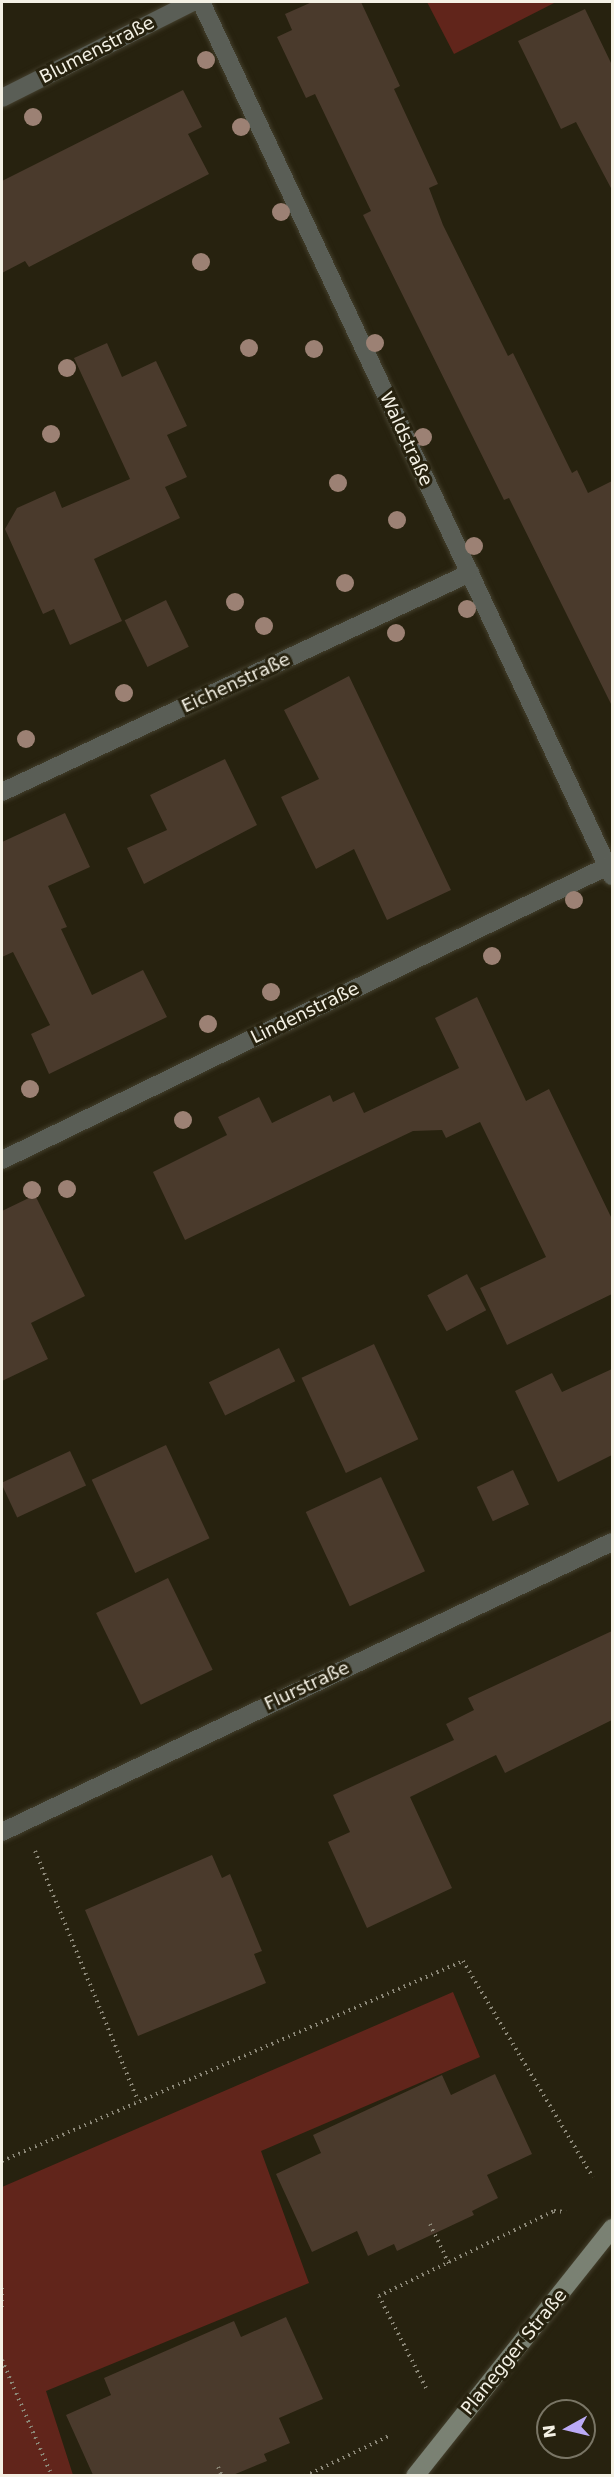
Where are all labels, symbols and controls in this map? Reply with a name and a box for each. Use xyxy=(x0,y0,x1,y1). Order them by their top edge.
street label: Blumenstraße xyxy=(36,12,158,88)
street label: Waldstraße xyxy=(375,388,437,490)
street label: Eichenstraße xyxy=(178,648,294,718)
street label: Lindenstraße xyxy=(247,978,363,1048)
street label: Flurstraße xyxy=(261,1657,353,1715)
street label: Planegger Straße xyxy=(457,2285,571,2419)
north arrow xyxy=(536,2399,596,2459)
text: N xyxy=(539,2423,560,2439)

